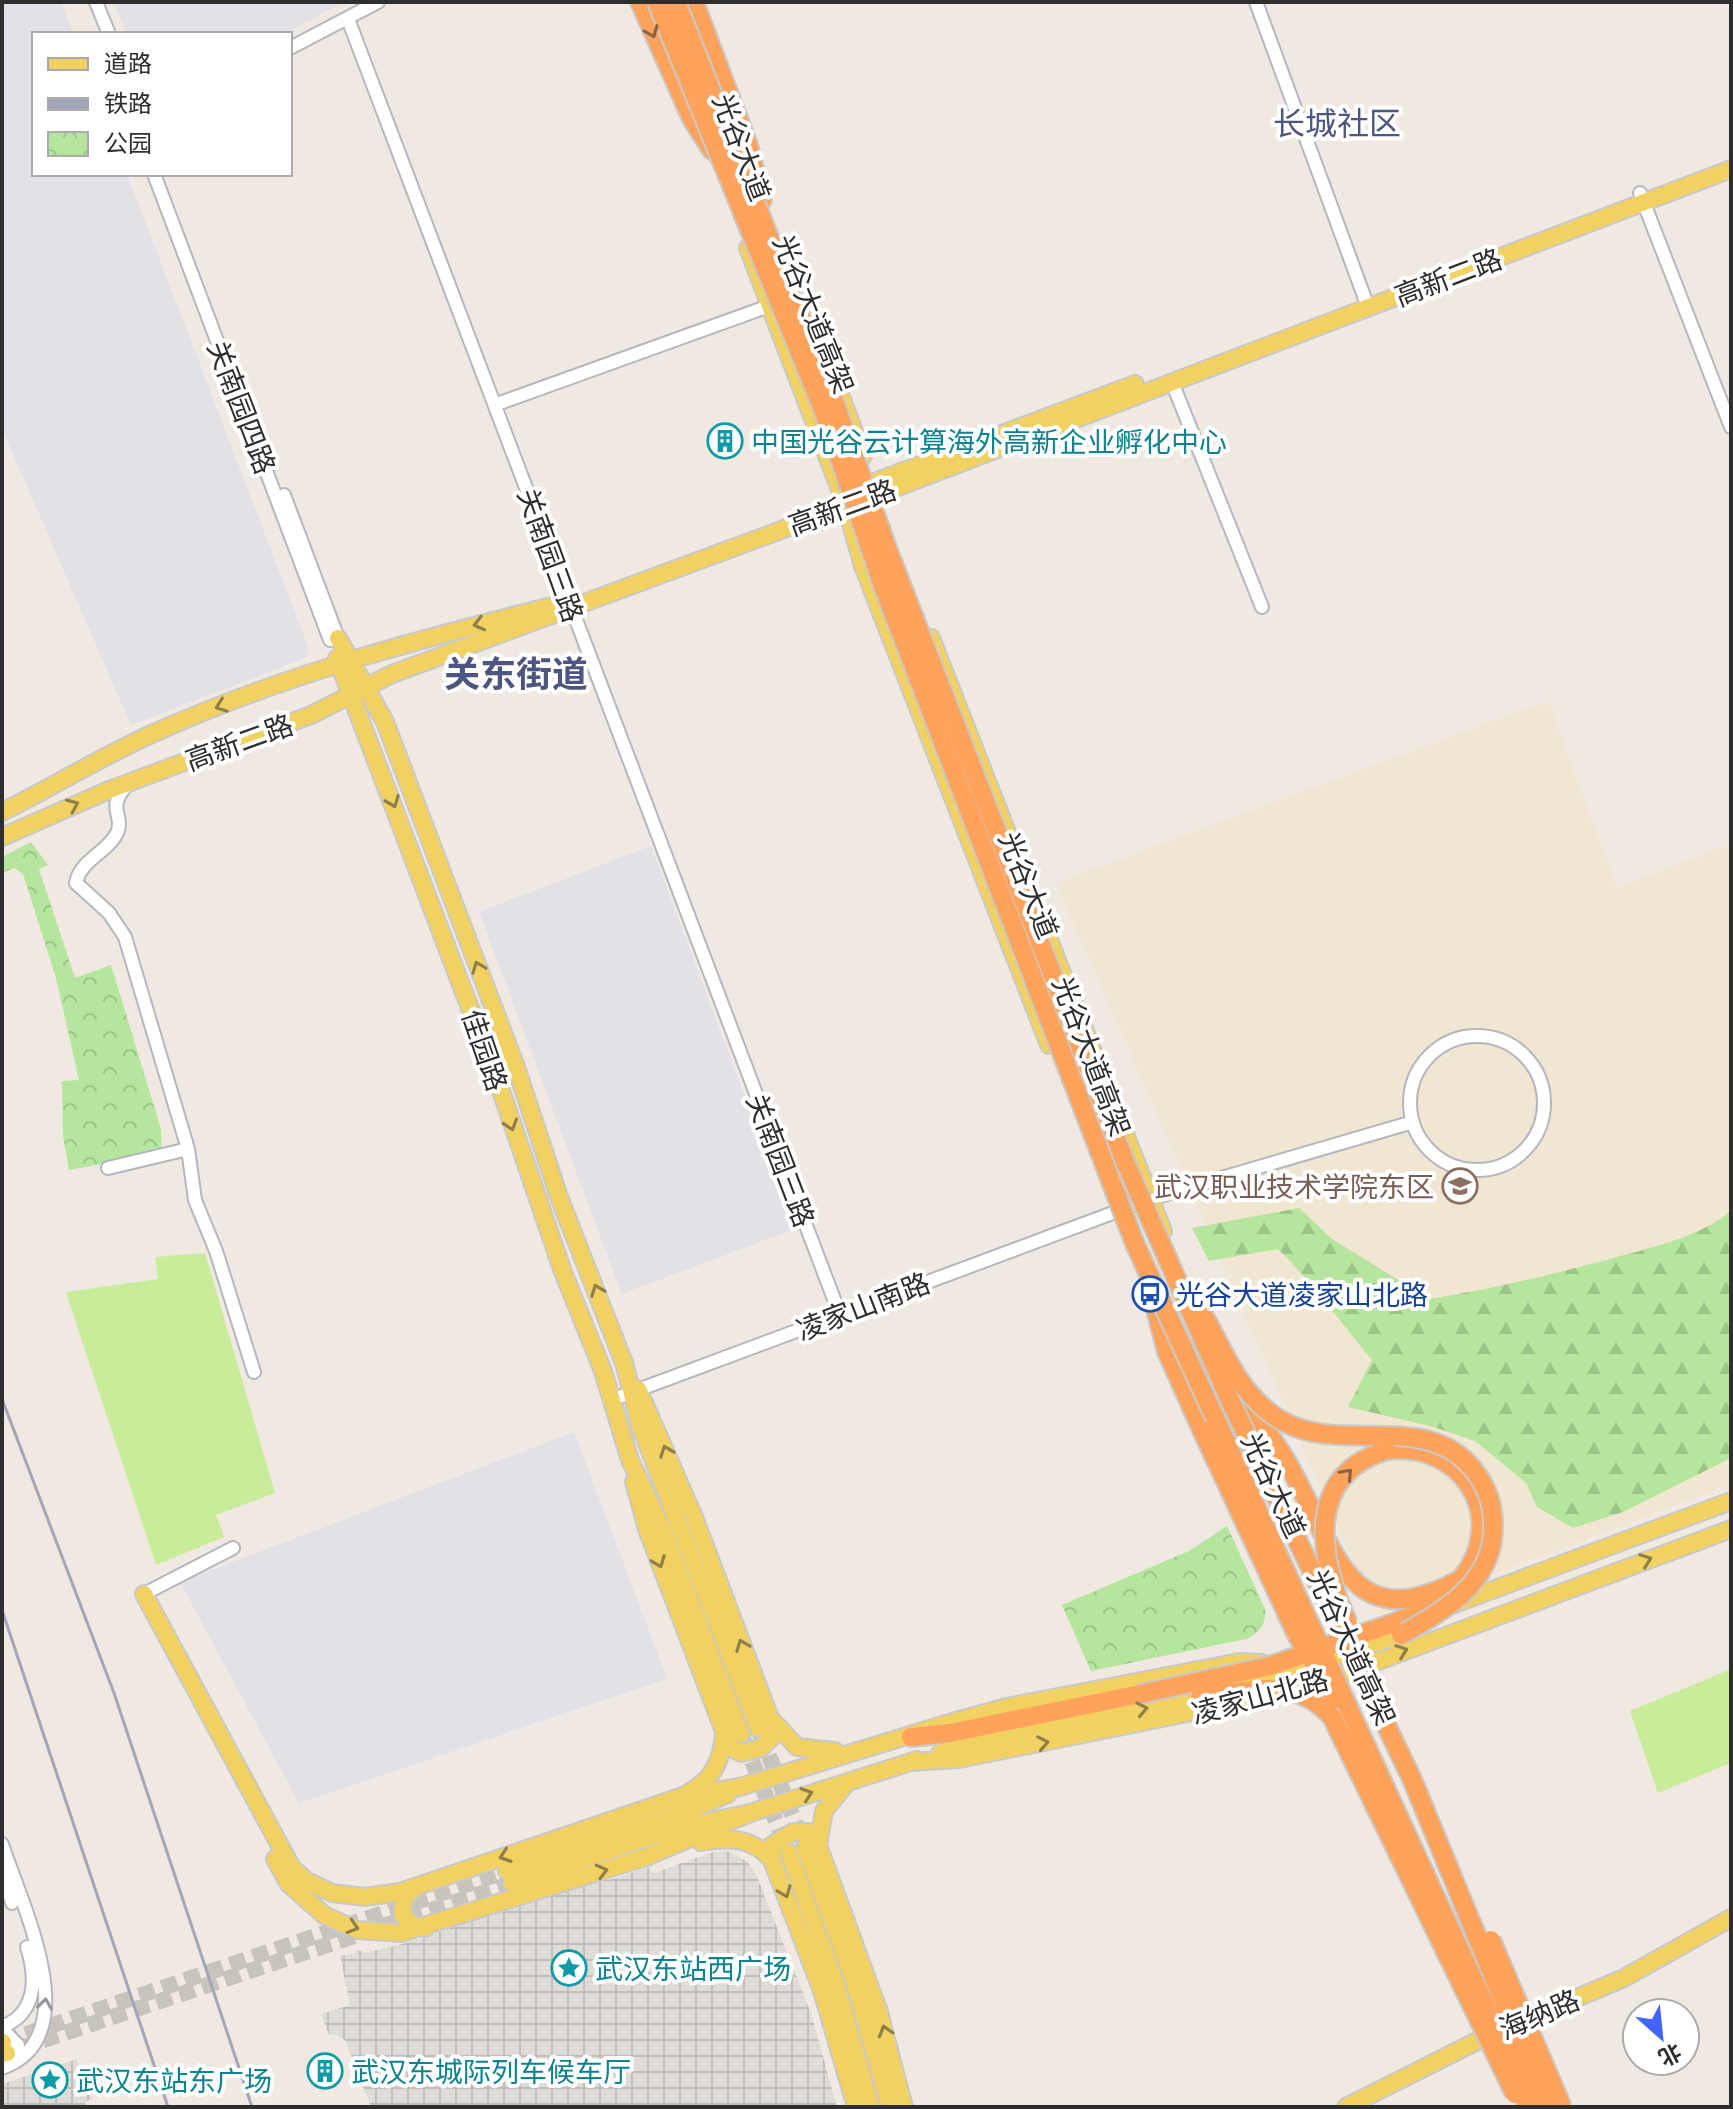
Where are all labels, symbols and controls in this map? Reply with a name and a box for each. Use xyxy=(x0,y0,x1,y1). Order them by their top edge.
one-way arrow xyxy=(642,24,659,38)
legend xyxy=(32,32,292,176)
text: 道路 xyxy=(104,48,152,77)
text: 铁路 xyxy=(104,88,152,117)
street label: 光谷大道 xyxy=(707,89,777,205)
district label: 长城社区 xyxy=(1273,104,1401,142)
text: 公园 xyxy=(104,128,152,157)
street label: 光谷大道高架 xyxy=(767,230,861,398)
street label: 高新二路 xyxy=(1390,242,1506,312)
street label: 关南园四路 xyxy=(202,336,282,478)
building icon: 中国光谷云计算海外高新企业孵化中心 xyxy=(706,422,744,460)
place label: 中国光谷云计算海外高新企业孵化中心 xyxy=(751,425,1227,458)
street label: 高新二路 xyxy=(784,472,900,542)
street label: 关南园三路 xyxy=(512,484,590,626)
one-way arrow xyxy=(472,615,486,632)
district label: 关东街道 xyxy=(444,652,588,695)
one-way arrow xyxy=(215,696,229,713)
street label: 高新二路 xyxy=(181,707,297,777)
one-way arrow xyxy=(383,794,400,808)
one-way arrow xyxy=(65,799,79,815)
street label: 光谷大道 xyxy=(993,827,1065,943)
one-way arrow xyxy=(471,961,488,975)
street label: 光谷大道高架 xyxy=(1046,972,1138,1140)
street label: 佳园路 xyxy=(456,1005,514,1095)
street label: 关南园三路 xyxy=(741,1089,821,1231)
one-way arrow xyxy=(502,1118,518,1132)
school or university icon: 武汉职业技术学院东区 xyxy=(1441,1167,1479,1205)
place label: 武汉职业技术学院东区 xyxy=(1154,1170,1434,1203)
street label: 凌家山南路 xyxy=(792,1266,934,1346)
bus stop icon: 光谷大道凌家山北路 xyxy=(1131,1275,1169,1313)
place label: 光谷大道凌家山北路 xyxy=(1176,1278,1428,1311)
one-way arrow xyxy=(590,1283,607,1297)
street label: 光谷大道 xyxy=(1235,1427,1313,1543)
one-way arrow xyxy=(659,1445,676,1459)
one-way arrow xyxy=(1337,1469,1351,1484)
one-way arrow xyxy=(650,1554,666,1568)
one-way arrow xyxy=(1638,1554,1652,1570)
street label: 光谷大道高架 xyxy=(1302,1564,1402,1730)
one-way arrow xyxy=(735,1639,752,1653)
one-way arrow xyxy=(1395,1644,1409,1661)
street label: 凌家山北路 xyxy=(1188,1662,1332,1730)
one-way arrow xyxy=(1135,1702,1149,1719)
one-way arrow xyxy=(1036,1735,1050,1752)
one-way arrow xyxy=(799,1788,813,1804)
one-way arrow xyxy=(498,1847,512,1863)
one-way arrow xyxy=(595,1863,608,1880)
one-way arrow xyxy=(775,1884,791,1898)
one-way arrow xyxy=(345,1918,359,1934)
place icon: 武汉东站西广场 xyxy=(550,1949,588,1987)
place label: 武汉东站西广场 xyxy=(595,1952,791,1985)
street label: 海纳路 xyxy=(1494,1982,1584,2046)
one-way arrow xyxy=(36,1997,53,2011)
north arrow xyxy=(1621,1997,1701,2077)
one-way arrow xyxy=(878,2025,894,2039)
text: 北 xyxy=(1654,2038,1686,2072)
building icon: 武汉东城际列车候车厅 xyxy=(306,2052,344,2090)
place label: 武汉东城际列车候车厅 xyxy=(351,2055,631,2088)
place icon: 武汉东站东广场 xyxy=(31,2061,69,2099)
place label: 武汉东站东广场 xyxy=(76,2064,272,2097)

